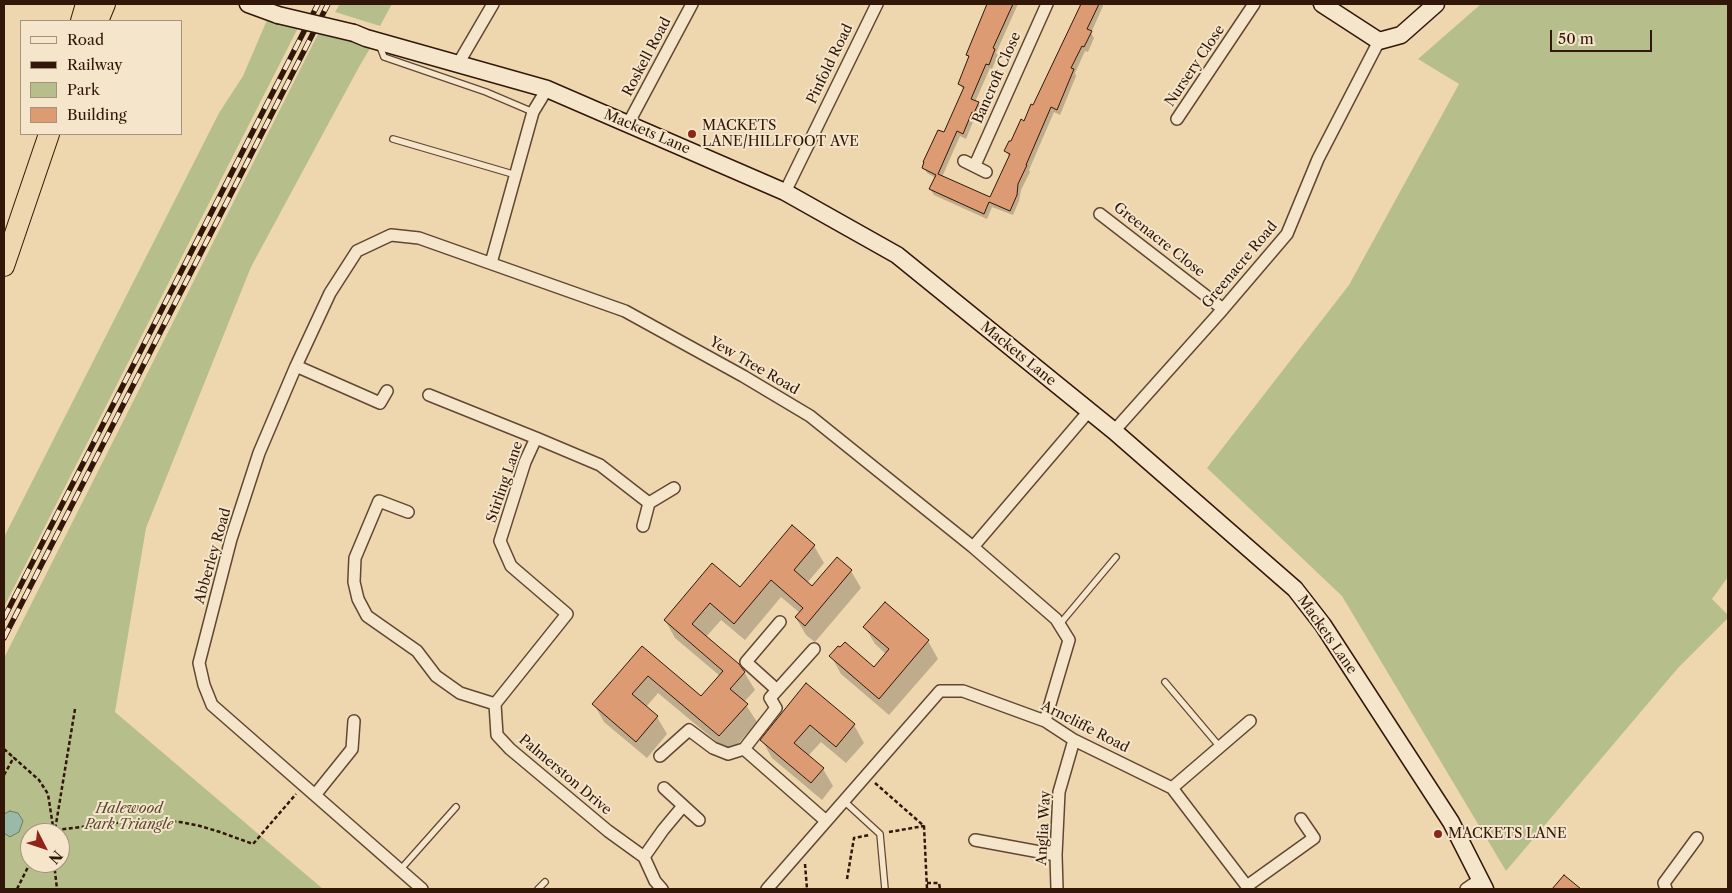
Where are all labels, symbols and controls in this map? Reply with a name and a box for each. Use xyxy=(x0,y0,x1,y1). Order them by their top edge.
street label: Roskell Road xyxy=(619,15,675,99)
legend xyxy=(20,20,182,135)
scale bar xyxy=(1552,20,1654,52)
street label: Pinfold Road xyxy=(803,21,857,107)
street label: Nursery Close xyxy=(1162,22,1228,110)
text: 50 m xyxy=(1558,29,1594,48)
text: Road xyxy=(67,30,104,49)
street label: Bancroft Close xyxy=(969,30,1025,126)
text: Railway xyxy=(67,55,123,74)
text: Park xyxy=(67,80,100,99)
text: Building xyxy=(67,105,127,124)
street label: Mackets Lane xyxy=(601,106,693,158)
place label: MACKETS LANE/HILLFOOT AVE xyxy=(702,118,859,150)
marker: MACKETS LANE/HILLFOOT AVE xyxy=(686,128,698,140)
street label: Greenacre Close xyxy=(1110,199,1208,281)
street label: Greenacre Road xyxy=(1199,218,1281,312)
street label: Mackets Lane xyxy=(977,318,1059,390)
street label: Yew Tree Road xyxy=(706,334,802,398)
street label: Stirling Lane xyxy=(483,439,527,525)
street label: Abberley Road xyxy=(191,506,235,606)
street label: Mackets Lane xyxy=(1294,592,1360,678)
street label: Arncliffe Road xyxy=(1038,698,1132,756)
street label: Palmerston Drive xyxy=(515,731,615,819)
street label: Anglia Way xyxy=(1034,790,1054,866)
park label: Halewood Park Triangle xyxy=(85,801,173,834)
north arrow xyxy=(20,823,70,873)
place label: MACKETS LANE xyxy=(1448,826,1567,842)
marker: MACKETS LANE xyxy=(1432,828,1444,840)
text: N xyxy=(45,847,66,868)

